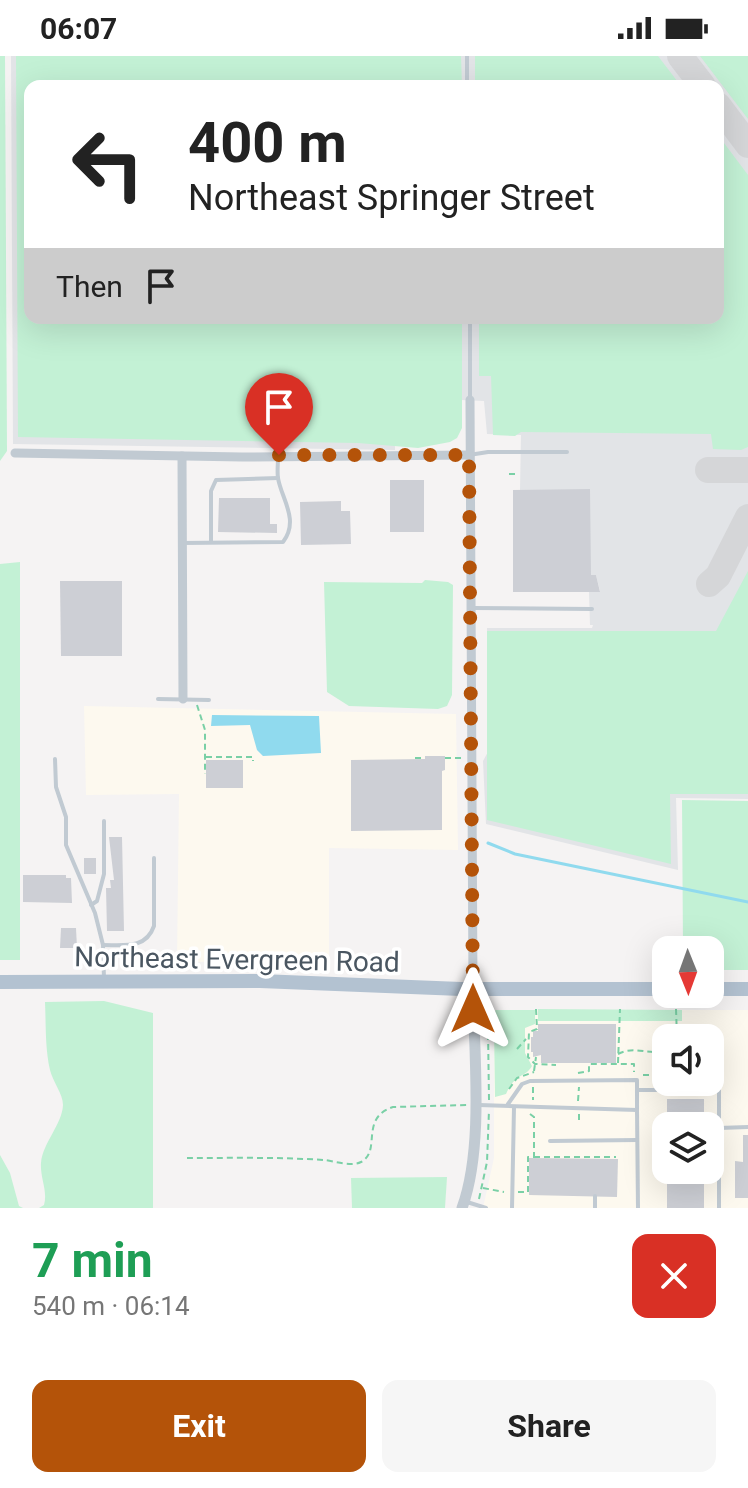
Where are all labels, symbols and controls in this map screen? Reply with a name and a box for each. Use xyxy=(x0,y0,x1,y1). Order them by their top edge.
text: 06:07 xyxy=(40,11,117,46)
text: 400 m xyxy=(188,110,347,176)
icon: left xyxy=(56,112,160,216)
text: Northeast Springer Street xyxy=(188,177,595,219)
icon: arrive xyxy=(139,264,183,308)
text: Then xyxy=(56,269,123,304)
pin xyxy=(245,373,313,455)
icon: arrive xyxy=(257,385,301,429)
north arrow xyxy=(652,936,724,1008)
map controls xyxy=(652,936,724,1184)
street label: Northeast Evergreen Road xyxy=(74,940,400,979)
position arrow xyxy=(431,967,515,1051)
button: sound xyxy=(652,1024,724,1096)
button: layers xyxy=(652,1112,724,1184)
text: 7 min xyxy=(32,1232,153,1289)
button: close xyxy=(632,1234,716,1318)
text: 540 m · 06:14 xyxy=(32,1291,190,1321)
button: Exit xyxy=(32,1380,366,1472)
button: Share xyxy=(382,1380,716,1472)

